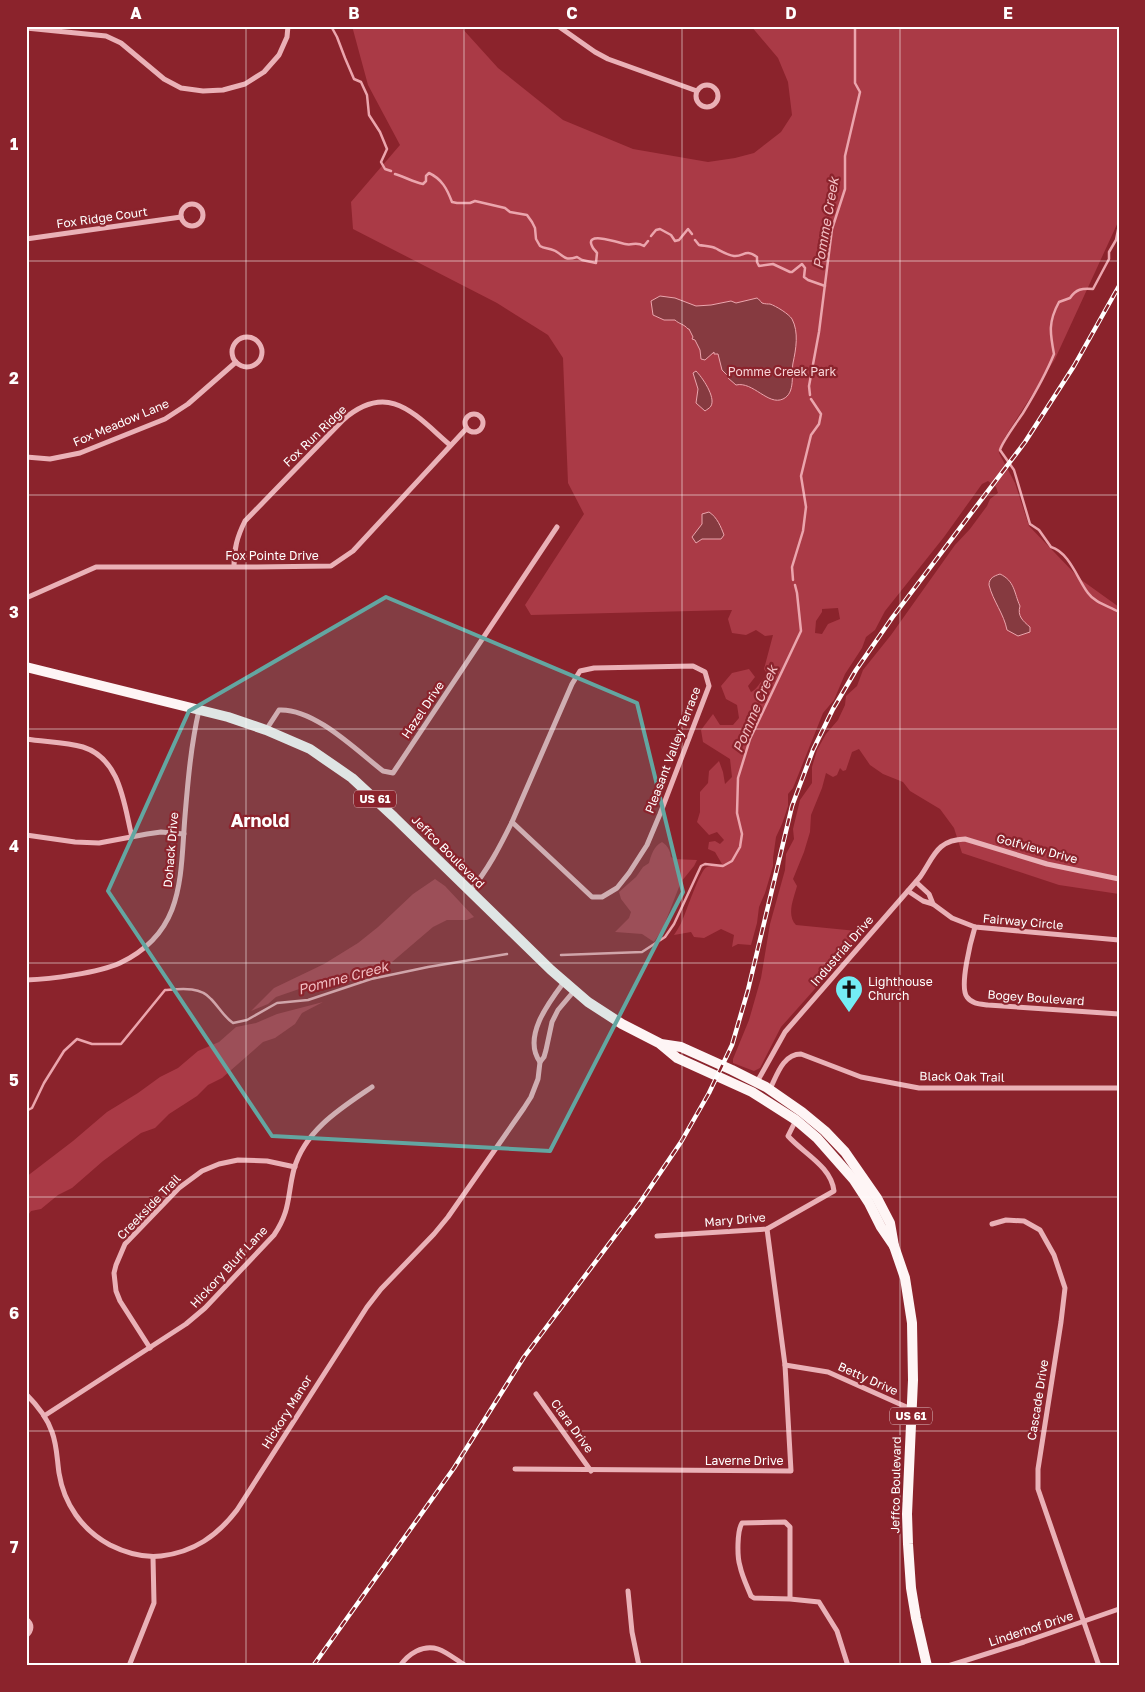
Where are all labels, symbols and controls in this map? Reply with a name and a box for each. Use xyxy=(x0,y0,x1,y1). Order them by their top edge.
text: A xyxy=(130,3,142,23)
text: B xyxy=(348,3,360,23)
text: C xyxy=(566,3,578,23)
text: D xyxy=(785,3,797,23)
text: E xyxy=(1003,3,1013,23)
text: 1 xyxy=(10,134,18,154)
water label: Pomme Creek xyxy=(809,174,842,270)
street label: Fox Ridge Court xyxy=(55,204,149,231)
park label: Pomme Creek Park xyxy=(728,364,836,379)
text: 2 xyxy=(9,368,19,388)
street label: Fox Meadow Lane xyxy=(71,396,171,450)
street label: Fox Run Ridge xyxy=(280,402,349,470)
street label: Fox Pointe Drive xyxy=(225,548,319,563)
text: 3 xyxy=(9,602,19,622)
water label: Pomme Creek xyxy=(729,661,781,755)
street label: Hazel Drive xyxy=(398,678,447,741)
street label: Pleasant Valley Terrace xyxy=(641,684,704,815)
road number: US 61 xyxy=(354,791,396,808)
district label: Arnold xyxy=(231,809,289,831)
street label: Dohack Drive xyxy=(160,812,181,888)
street label: Jeffco Boulevard xyxy=(409,812,488,891)
street label: Golfview Drive xyxy=(995,831,1079,867)
text: 4 xyxy=(9,836,19,856)
street label: Fairway Circle xyxy=(982,911,1064,932)
street label: Industrial Drive xyxy=(807,912,876,989)
water label: Pomme Creek xyxy=(296,957,392,998)
church icon: Lighthouse Church xyxy=(834,974,864,1013)
place label: Lighthouse Church xyxy=(868,974,933,1003)
street label: Bogey Boulevard xyxy=(987,987,1085,1008)
street label: Black Oak Trail xyxy=(919,1068,1005,1085)
text: 5 xyxy=(9,1070,19,1090)
street label: Creekside Trail xyxy=(114,1171,184,1242)
street label: Mary Drive xyxy=(704,1209,766,1230)
street label: Hickory Bluff Lane xyxy=(187,1223,270,1311)
text: 6 xyxy=(9,1303,19,1323)
street label: Cascade Drive xyxy=(1024,1358,1051,1441)
street label: Betty Drive xyxy=(836,1359,901,1398)
street label: Hickory Manor xyxy=(258,1372,315,1451)
street label: Clara Drive xyxy=(548,1396,597,1456)
road number: US 61 xyxy=(890,1408,932,1424)
street label: Jeffco Boulevard xyxy=(887,1436,904,1534)
street label: Laverne Drive xyxy=(705,1453,783,1468)
text: 7 xyxy=(10,1537,19,1557)
street label: Linderhof Drive xyxy=(987,1608,1075,1649)

